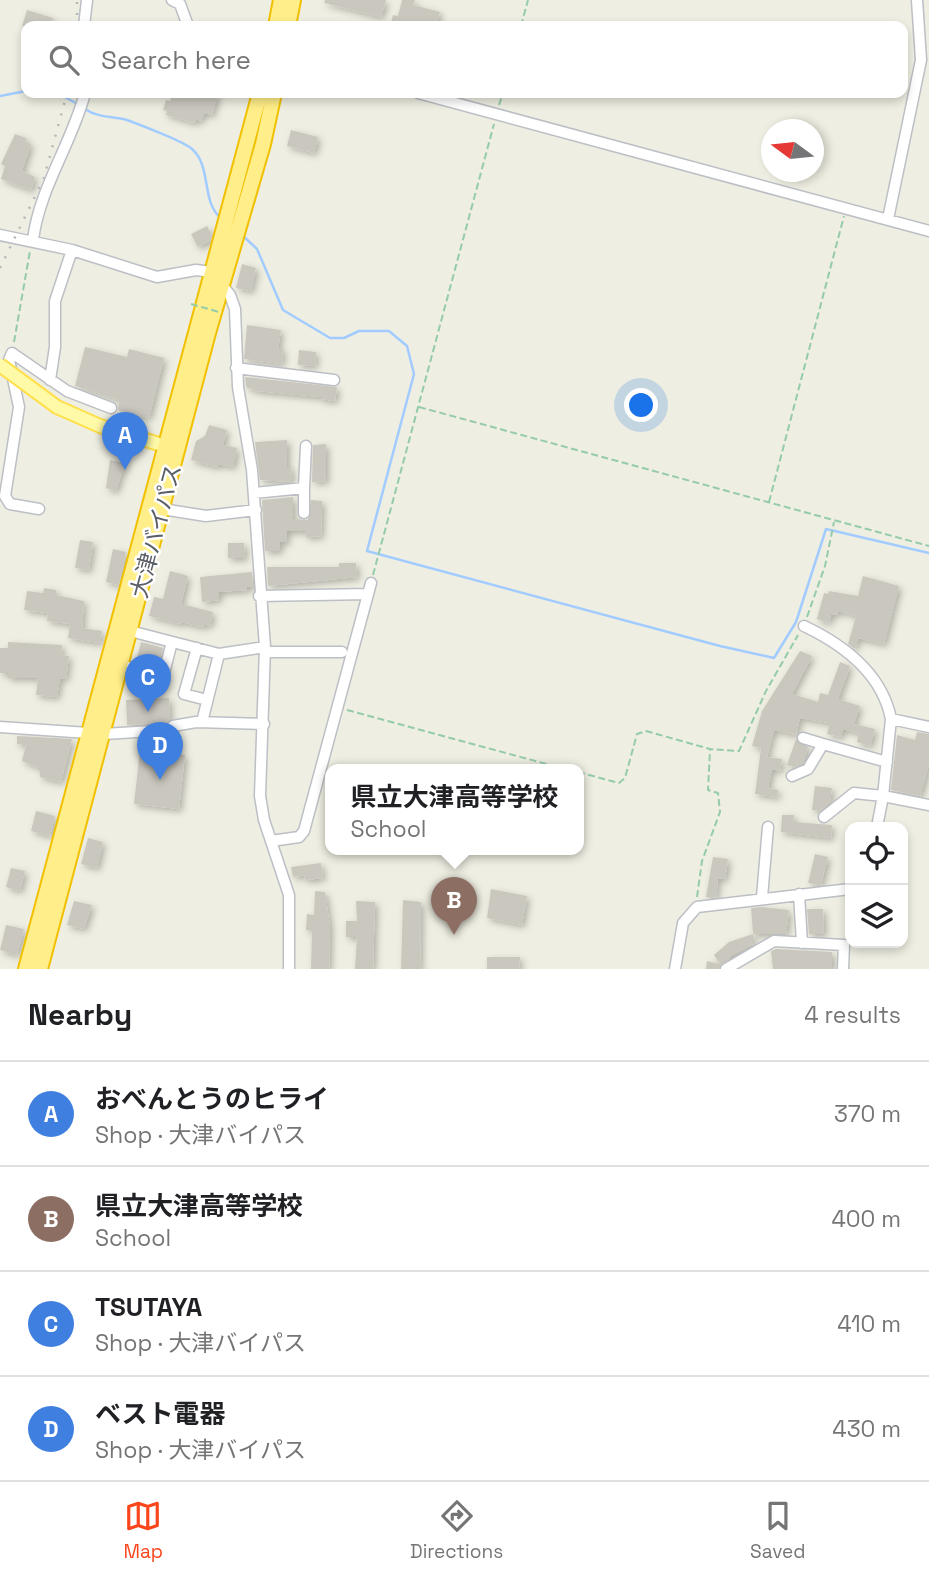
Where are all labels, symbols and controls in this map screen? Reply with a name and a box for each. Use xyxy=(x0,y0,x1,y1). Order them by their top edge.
search box xyxy=(21,21,908,98)
icon: search xyxy=(45,41,83,79)
text: Search here xyxy=(101,43,251,77)
north arrow xyxy=(761,119,824,182)
your location xyxy=(624,388,658,422)
pin: A xyxy=(102,412,148,470)
street label: 大津バイパス xyxy=(124,461,188,601)
pin: C xyxy=(125,654,171,712)
pin: D xyxy=(137,722,183,780)
popup xyxy=(325,764,584,855)
text: 県立大津高等学校 xyxy=(350,780,559,814)
text: School xyxy=(350,814,427,844)
map controls xyxy=(845,822,908,948)
button: locate xyxy=(845,822,908,885)
pin: B xyxy=(431,877,477,935)
button: layers xyxy=(845,885,908,948)
text: Nearby xyxy=(28,995,132,1034)
text: 4 results xyxy=(804,1000,901,1030)
text: おべんとうのヒライ xyxy=(95,1082,329,1116)
text: A xyxy=(44,1099,58,1129)
text: 370 m xyxy=(834,1099,901,1129)
text: Shop · 大津バイパス xyxy=(95,1120,306,1150)
text: 県立大津高等学校 xyxy=(95,1189,303,1223)
text: B xyxy=(43,1204,59,1234)
text: 400 m xyxy=(831,1204,901,1234)
text: School xyxy=(95,1223,171,1253)
text: TSUTAYA xyxy=(95,1290,202,1324)
text: C xyxy=(44,1309,58,1339)
text: 410 m xyxy=(837,1309,901,1339)
text: Shop · 大津バイパス xyxy=(95,1328,306,1358)
text: ベスト電器 xyxy=(95,1397,226,1431)
text: D xyxy=(43,1414,59,1444)
text: 430 m xyxy=(832,1414,901,1444)
text: Shop · 大津バイパス xyxy=(95,1435,306,1465)
tab: Map xyxy=(123,1497,163,1564)
tab: Directions xyxy=(410,1497,503,1564)
tab: Saved xyxy=(750,1497,806,1564)

